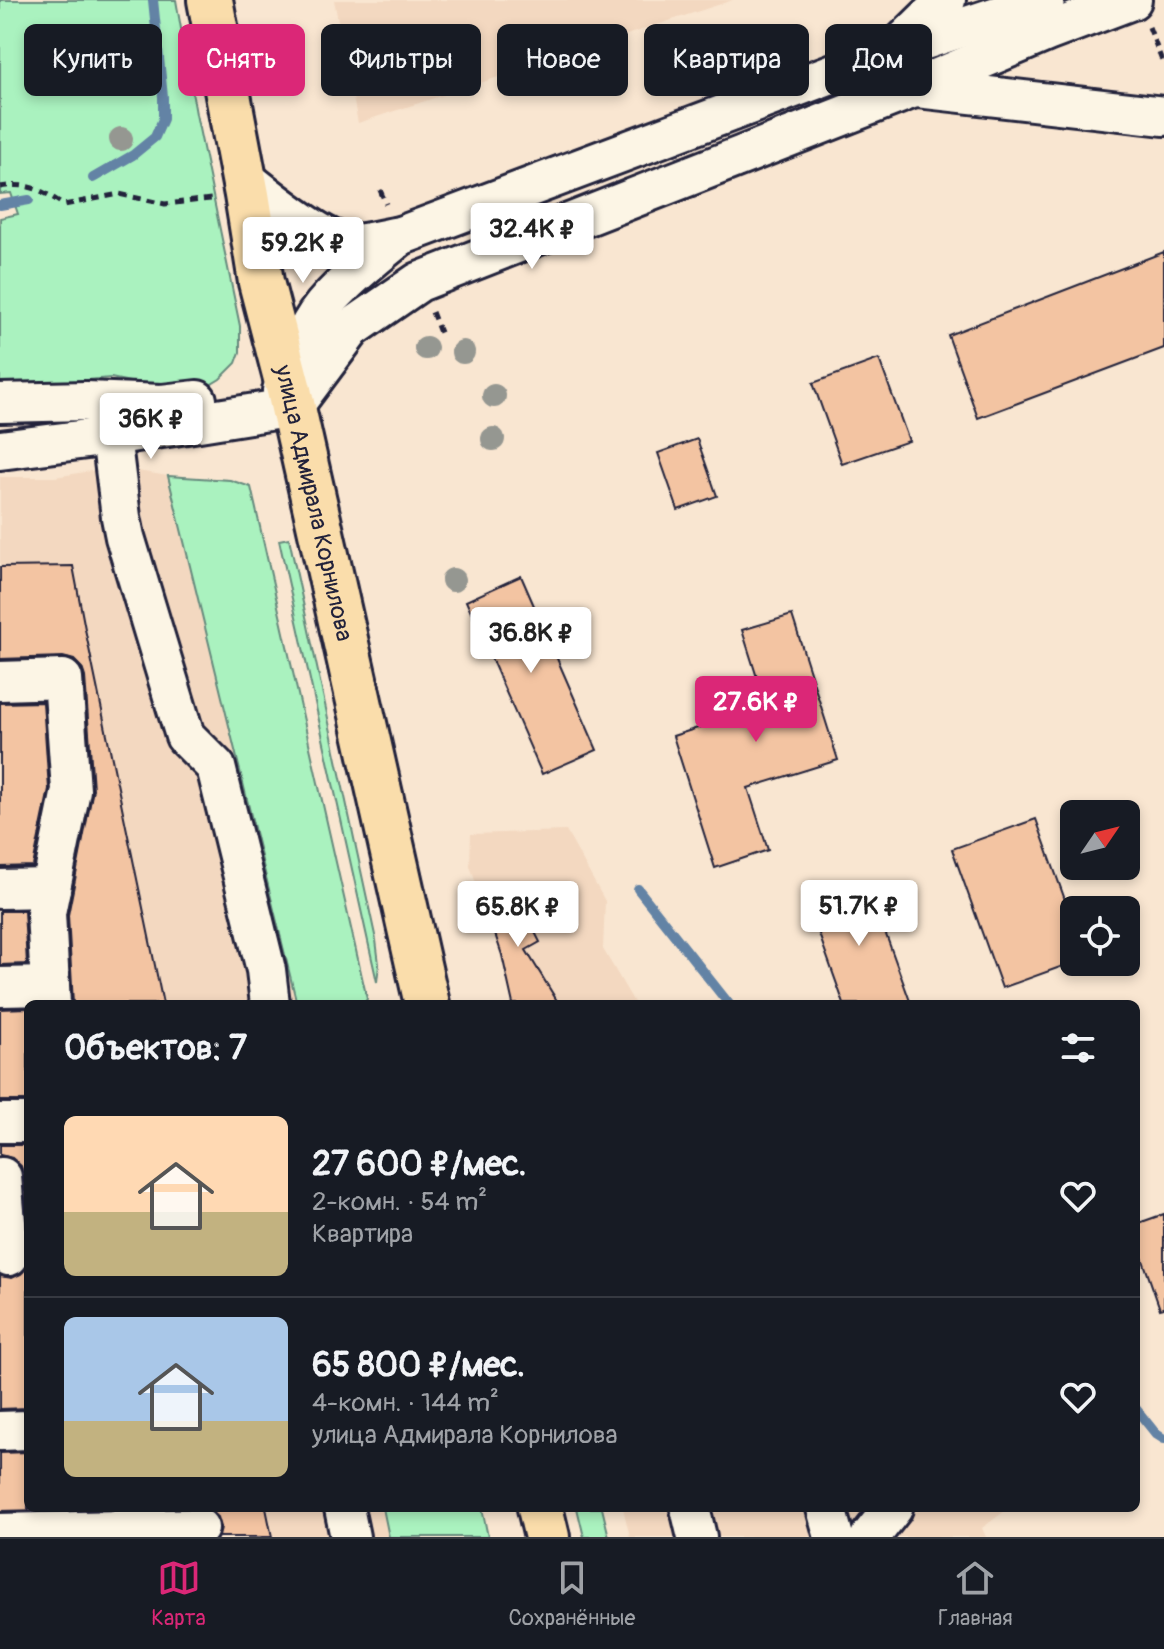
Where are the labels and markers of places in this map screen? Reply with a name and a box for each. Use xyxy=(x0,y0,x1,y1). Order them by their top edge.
pin: 32.4K ₽ xyxy=(458,203,606,271)
pin: 59.2K ₽ xyxy=(229,217,377,285)
pin: 36K ₽ xyxy=(95,393,207,461)
pin: 36.8K ₽ xyxy=(457,607,605,675)
pin: 27.6K ₽ xyxy=(682,676,830,744)
pin: 51.7K ₽ xyxy=(785,880,933,948)
pin: 65.8K ₽ xyxy=(444,881,592,949)

